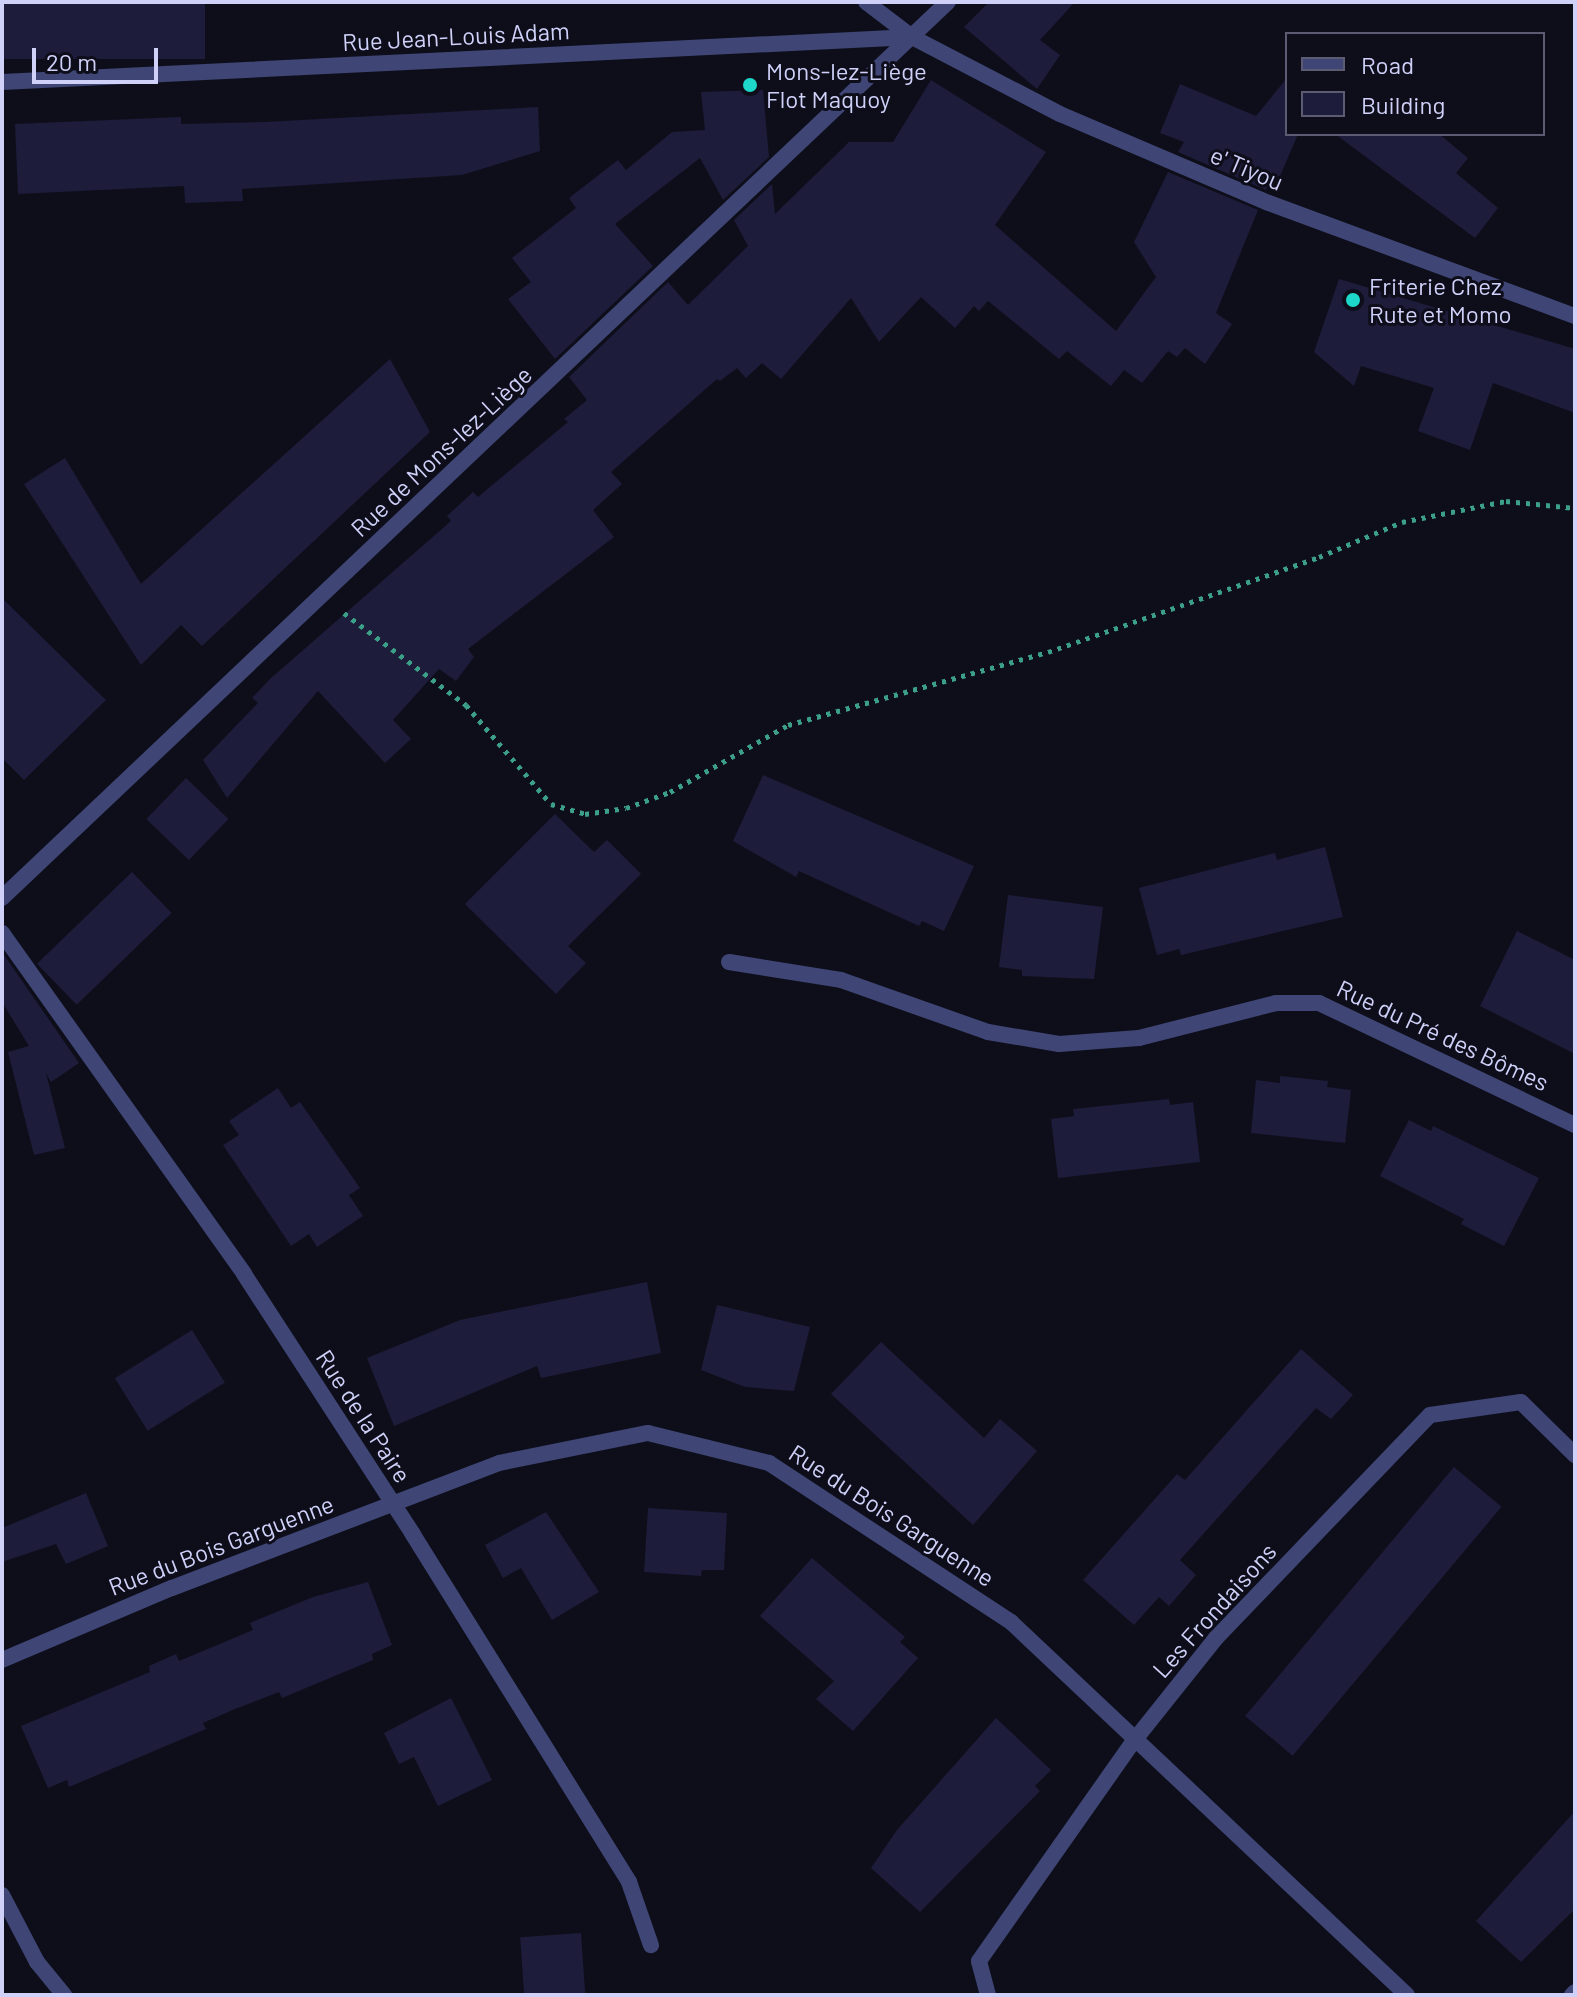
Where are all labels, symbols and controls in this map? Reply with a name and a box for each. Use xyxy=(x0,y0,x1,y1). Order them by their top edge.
street label: Rue Jean-Louis Adam xyxy=(342,16,570,56)
scale bar xyxy=(36,32,162,82)
legend xyxy=(1285,32,1545,136)
text: 20 m xyxy=(46,47,97,76)
text: Road xyxy=(1361,50,1414,79)
place label: Mons-lez-Liège Flot Maquoy xyxy=(766,57,927,113)
marker: Mons-lez-Liège Flot Maquoy xyxy=(741,76,759,94)
text: Building xyxy=(1361,90,1445,119)
street label: e' Tiyou xyxy=(1206,140,1288,196)
place label: Friterie Chez Rute et Momo xyxy=(1369,272,1512,328)
marker: Friterie Chez Rute et Momo xyxy=(1344,291,1362,309)
street label: Rue de Mons-lez-Liège xyxy=(345,360,537,542)
street label: Rue du Pré des Bômes xyxy=(1333,973,1553,1097)
street label: Rue de la Paire xyxy=(310,1344,418,1488)
street label: Rue du Bois Garguenne xyxy=(784,1438,1000,1592)
street label: Rue du Bois Garguenne xyxy=(104,1489,338,1601)
street label: Les Frondaisons xyxy=(1146,1537,1282,1683)

